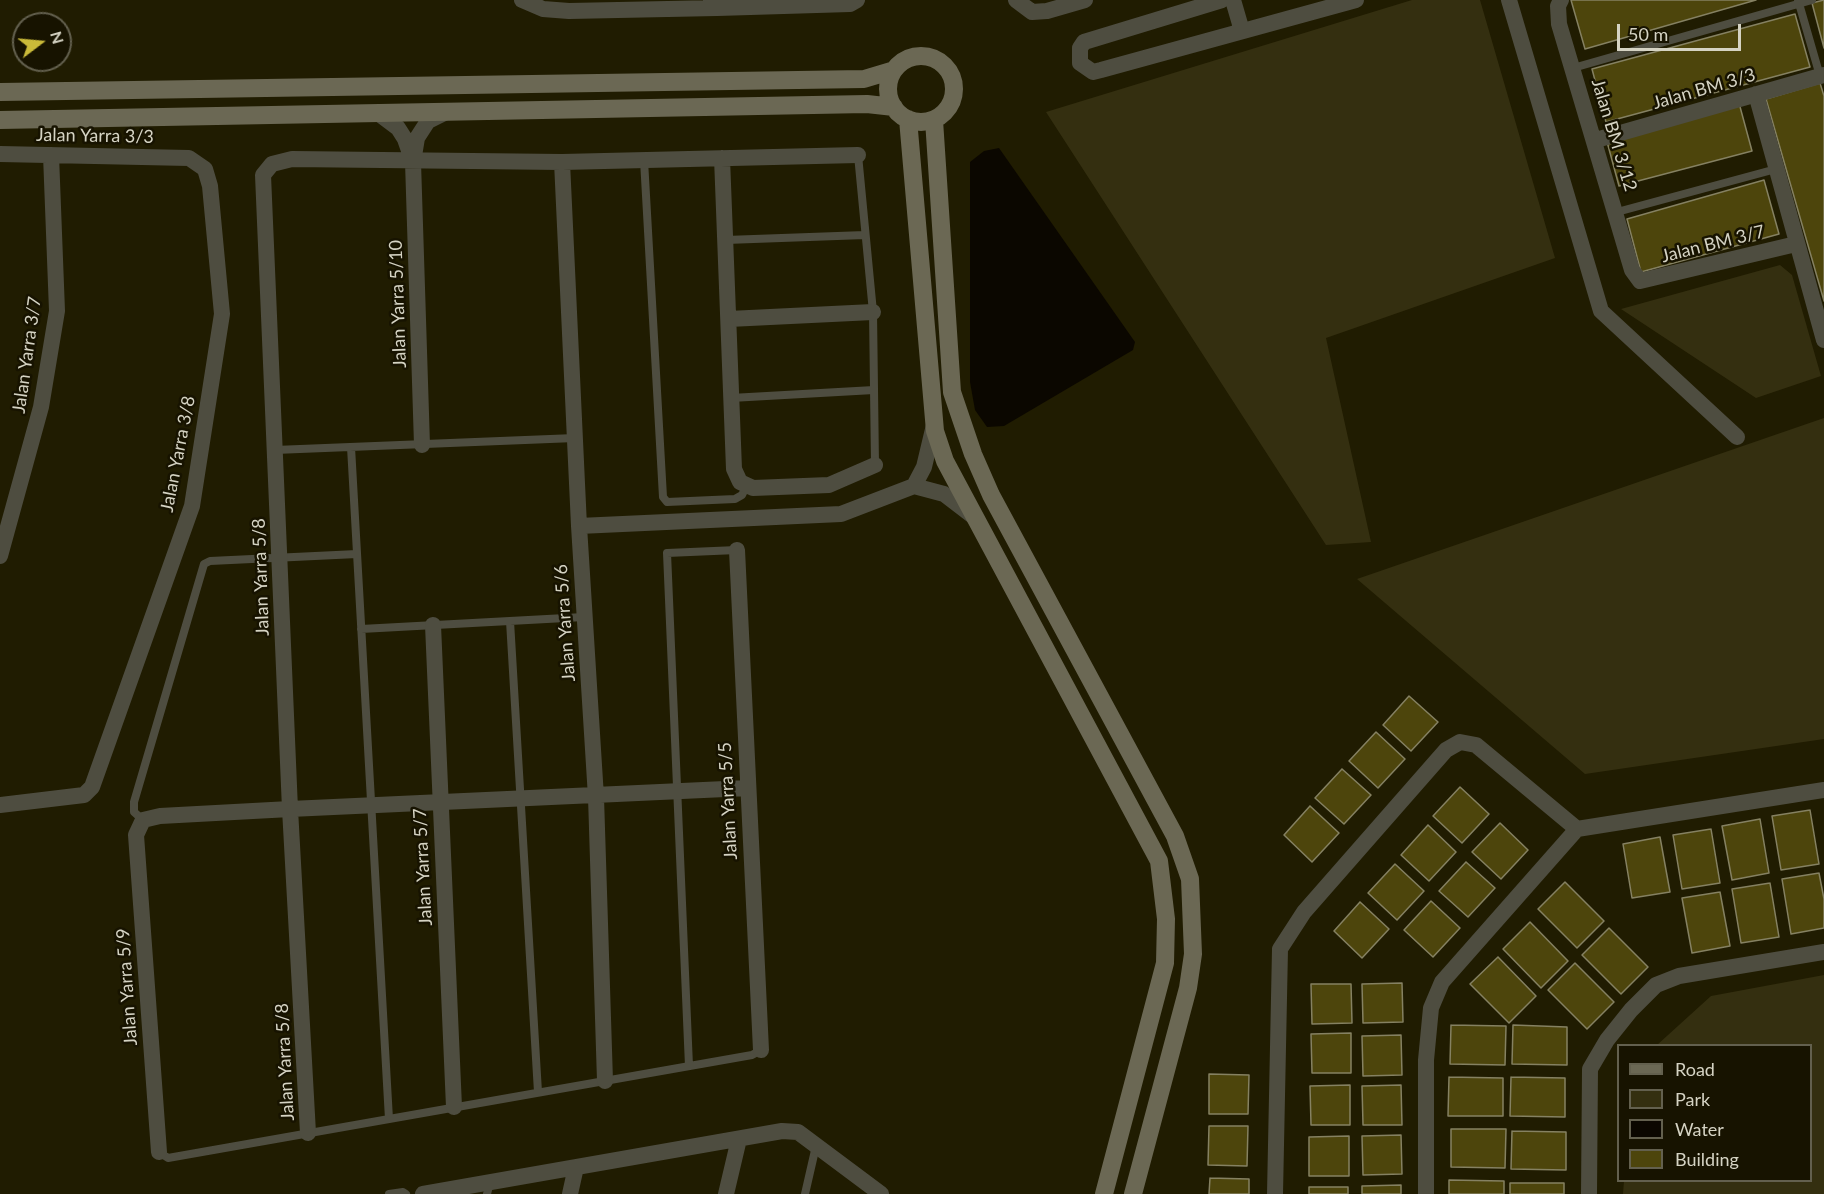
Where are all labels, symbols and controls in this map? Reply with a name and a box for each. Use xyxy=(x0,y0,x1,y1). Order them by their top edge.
north arrow xyxy=(12,12,72,72)
scale bar xyxy=(1620,12,1744,50)
text: 50 m xyxy=(1628,23,1668,45)
text: N xyxy=(47,29,69,46)
street label: Jalan BM 3/3 xyxy=(1650,64,1758,114)
street label: Jalan BM 3/12 xyxy=(1587,76,1641,194)
street label: Jalan Yarra 3/3 xyxy=(36,124,154,148)
street label: Jalan BM 3/7 xyxy=(1659,221,1767,267)
street label: Jalan Yarra 5/10 xyxy=(385,240,411,368)
street label: Jalan Yarra 3/7 xyxy=(8,295,46,415)
street label: Jalan Yarra 3/8 xyxy=(156,394,200,514)
street label: Jalan Yarra 5/8 xyxy=(248,518,274,636)
street label: Jalan Yarra 5/6 xyxy=(550,564,580,682)
street label: Jalan Yarra 5/5 xyxy=(714,742,742,860)
street label: Jalan Yarra 5/7 xyxy=(409,808,437,926)
street label: Jalan Yarra 5/9 xyxy=(112,928,142,1046)
street label: Jalan Yarra 5/8 xyxy=(271,1003,299,1121)
legend xyxy=(1617,1044,1812,1182)
text: Road xyxy=(1675,1058,1715,1080)
text: Park xyxy=(1675,1088,1710,1110)
text: Water xyxy=(1675,1118,1724,1140)
text: Building xyxy=(1675,1148,1739,1170)

